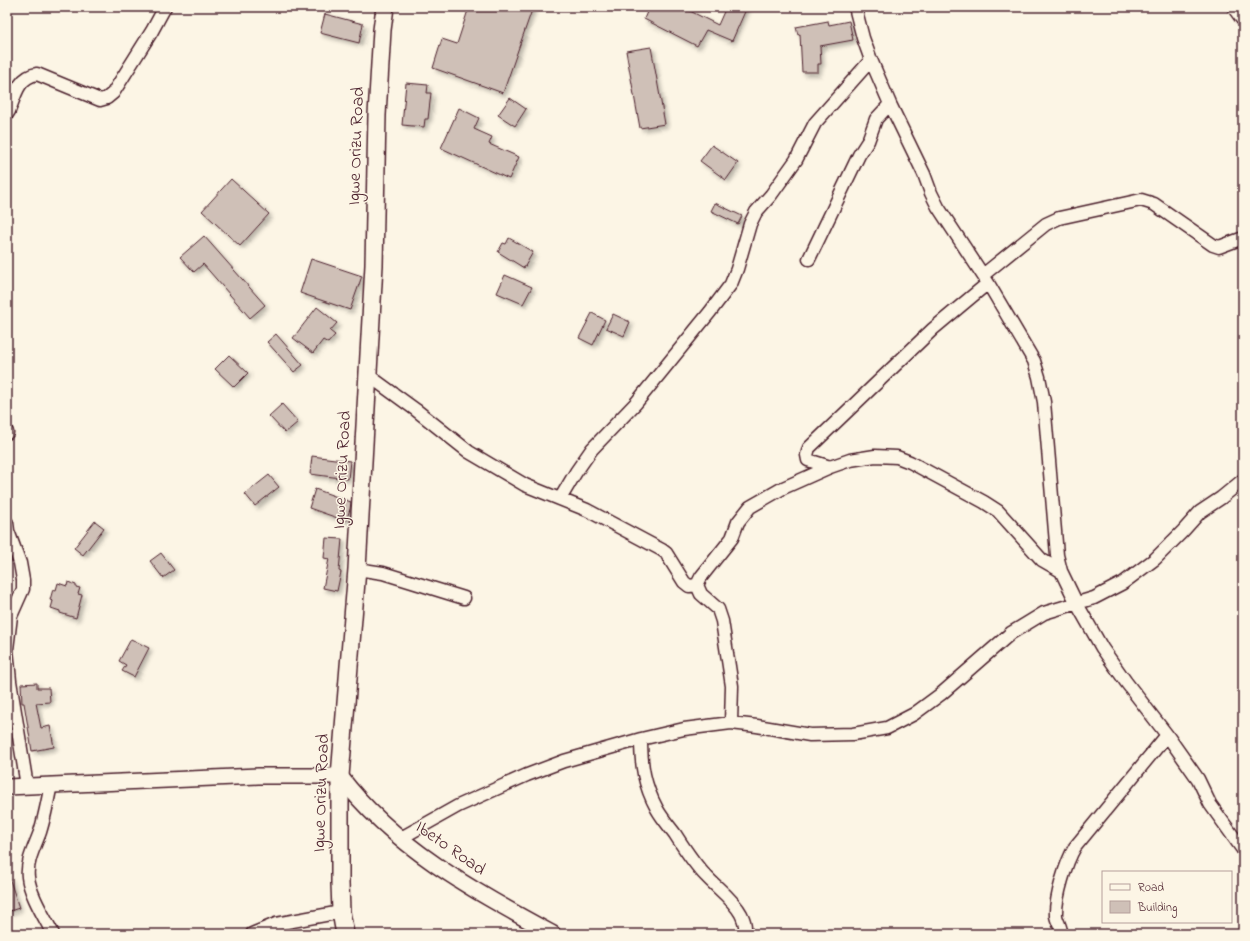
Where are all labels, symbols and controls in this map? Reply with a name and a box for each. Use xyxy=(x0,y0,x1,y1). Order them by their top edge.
street label: Igwe Orizu Road xyxy=(342,86,373,206)
street label: Igwe Orizu Road xyxy=(327,410,360,530)
street label: Igwe Orizu Road xyxy=(307,733,338,853)
street label: Ibeto Road xyxy=(409,815,491,883)
legend xyxy=(1102,871,1232,923)
text: Road xyxy=(1138,879,1164,897)
text: Building xyxy=(1137,899,1177,918)

